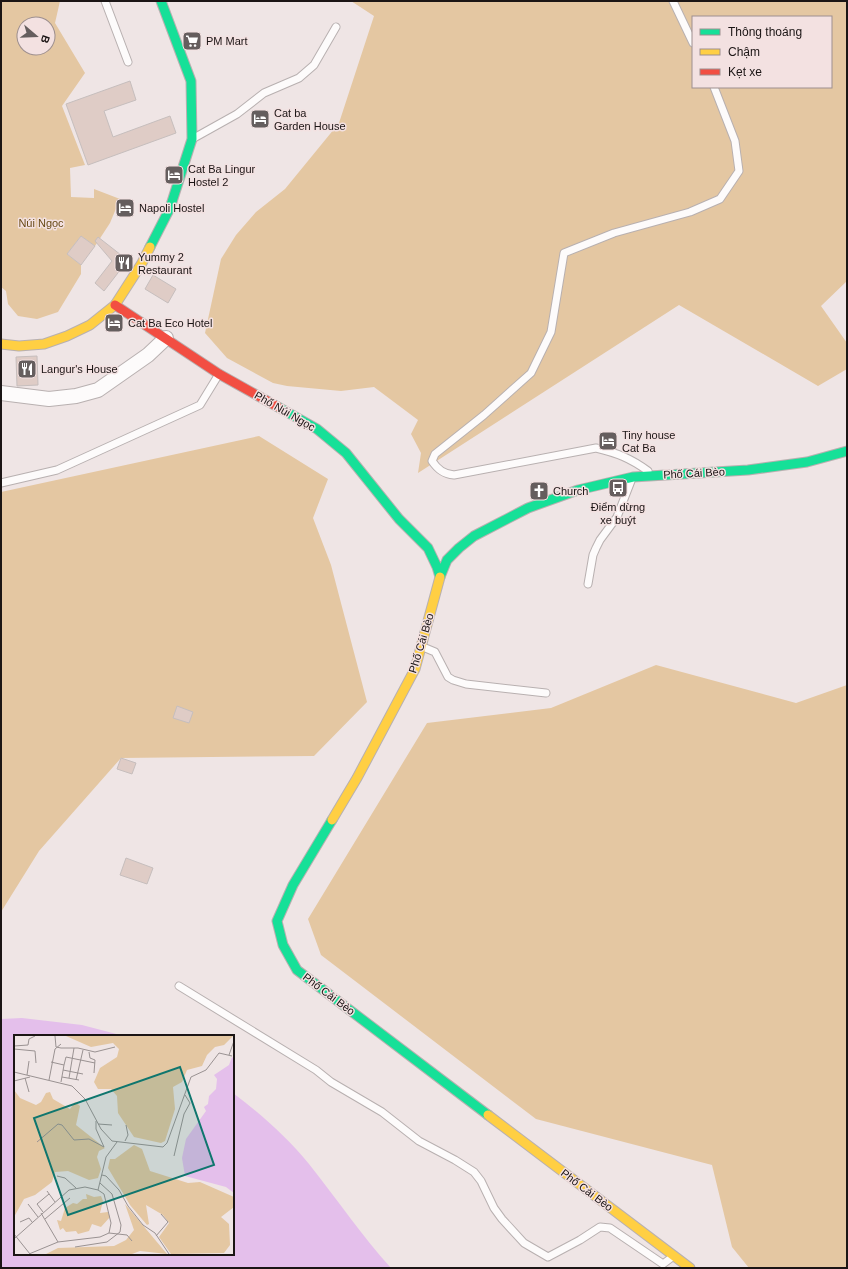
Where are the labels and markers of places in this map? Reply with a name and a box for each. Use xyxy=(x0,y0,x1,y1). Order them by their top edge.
supermarket icon: PM Mart xyxy=(181,30,203,52)
place label: PM Mart xyxy=(206,35,248,47)
place label: Cat ba Garden House xyxy=(274,107,346,132)
hotel icon: Cat ba Garden House xyxy=(249,108,271,130)
place label: Cat Ba Lingur Hostel 2 xyxy=(188,163,256,188)
hotel icon: Cat Ba Lingur Hostel 2 xyxy=(163,164,185,186)
hotel icon: Napoli Hostel xyxy=(114,197,136,219)
place label: Napoli Hostel xyxy=(139,202,204,214)
place label: Yummy 2 Restaurant xyxy=(138,251,192,276)
restaurant icon: Yummy 2 Restaurant xyxy=(113,252,135,274)
hotel icon: Cat Ba Eco Hotel xyxy=(103,312,125,334)
place label: Cat Ba Eco Hotel xyxy=(128,317,212,329)
restaurant icon: Langur's House xyxy=(16,358,38,380)
place label: Langur's House xyxy=(41,363,118,375)
place label: Tiny house Cat Ba xyxy=(622,429,675,454)
hotel icon: Tiny house Cat Ba xyxy=(597,430,619,452)
bus stop icon: Điểm dừng xe buýt xyxy=(607,477,629,499)
church icon: Church xyxy=(528,480,550,502)
place label: Church xyxy=(553,485,588,497)
place label: Điểm dừng xe buýt xyxy=(591,501,645,526)

